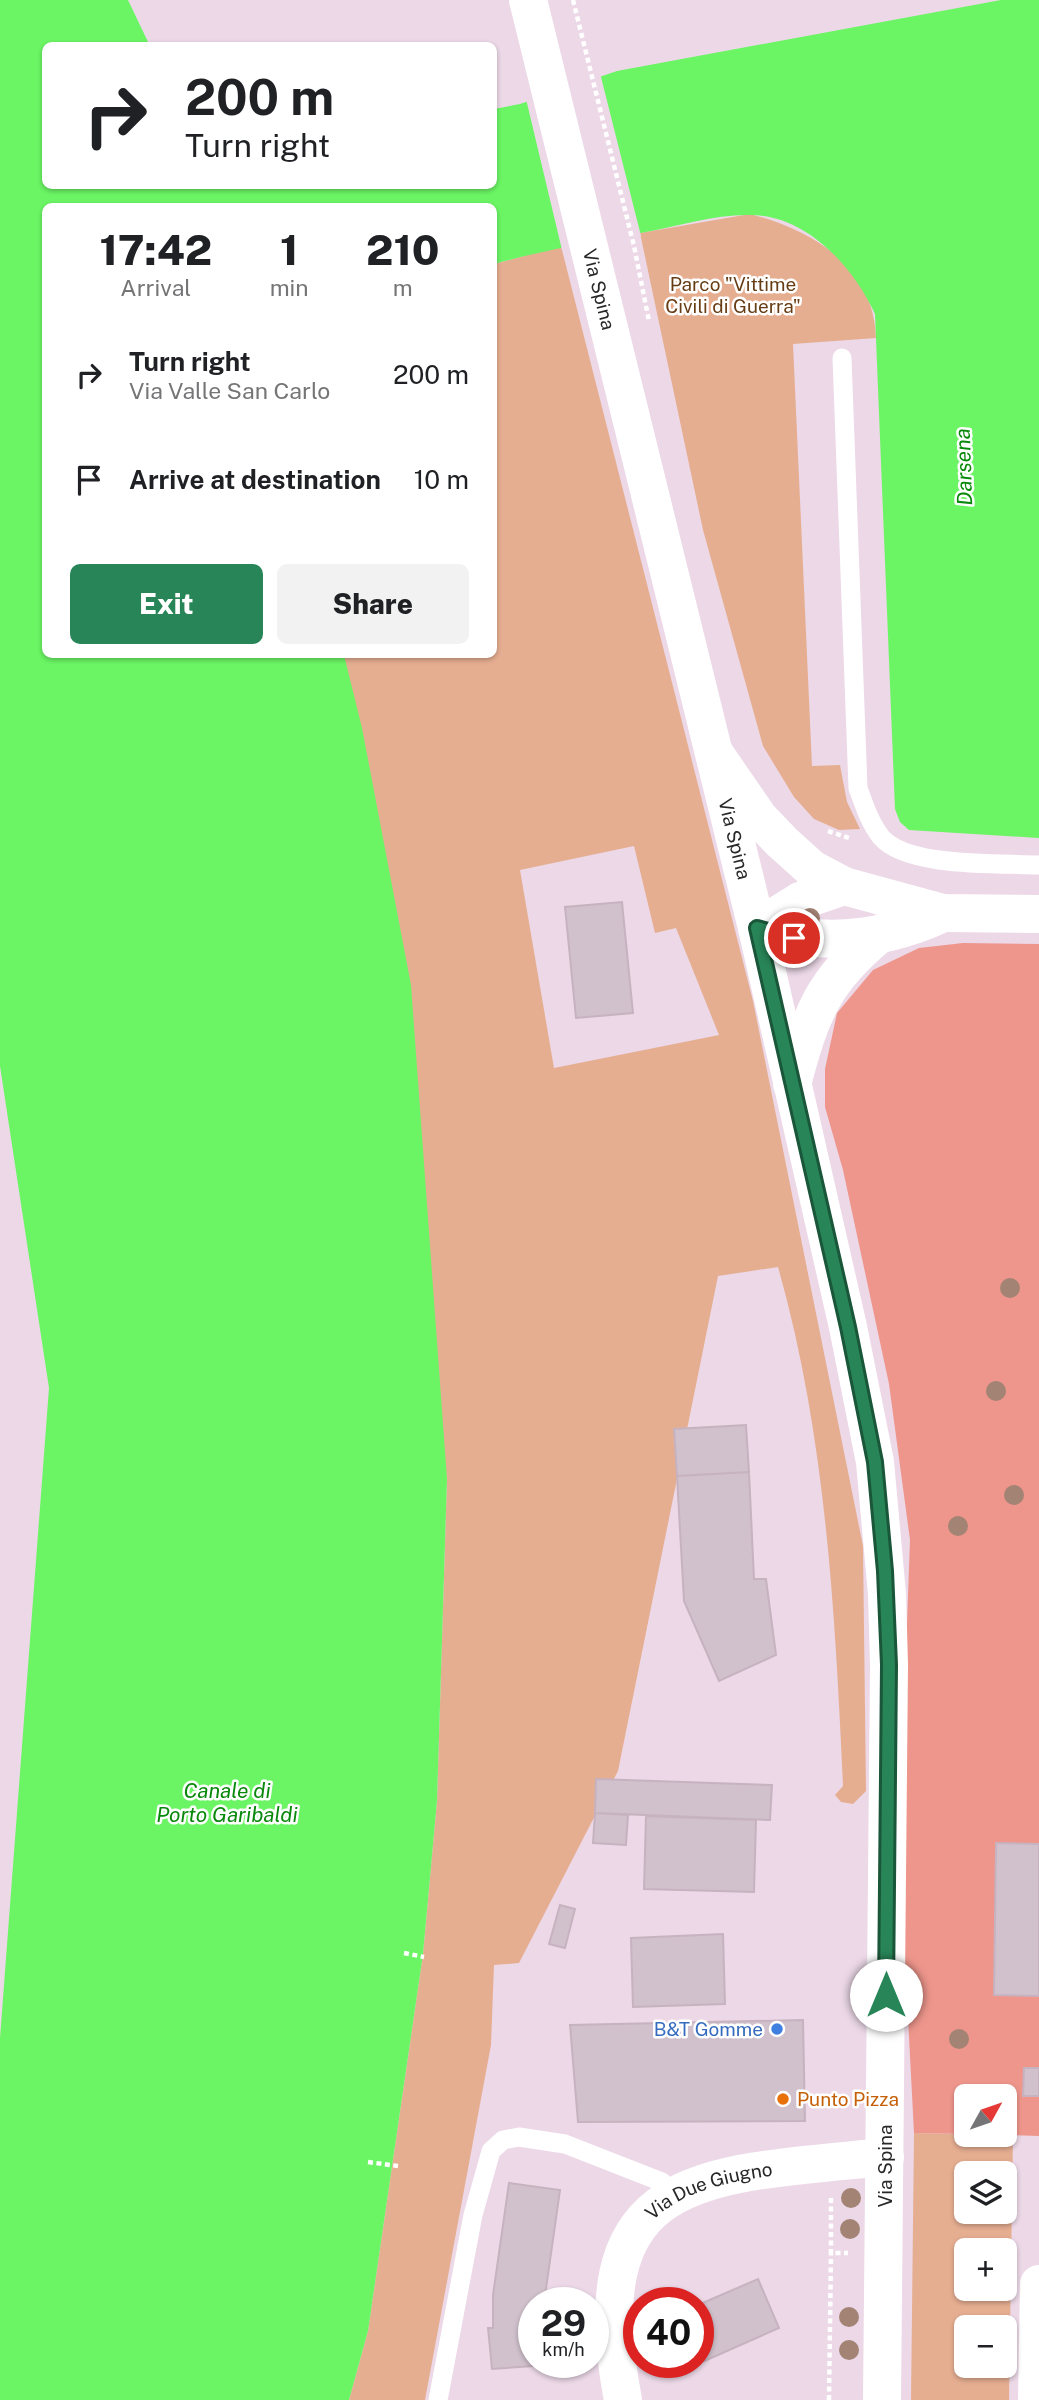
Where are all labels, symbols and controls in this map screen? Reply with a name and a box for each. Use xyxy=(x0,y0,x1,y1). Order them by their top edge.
text: 200 m xyxy=(185,68,334,126)
icon: right xyxy=(70,70,161,161)
text: Turn right xyxy=(185,127,330,164)
text: 17:42 xyxy=(99,225,212,274)
text: 1 xyxy=(280,225,298,274)
text: 210 xyxy=(366,225,440,274)
street label: Via Spina xyxy=(579,246,620,332)
park label: Parco "Vittime Civili di Guerra" xyxy=(665,273,801,317)
text: Arrival xyxy=(120,274,191,301)
text: min xyxy=(270,274,309,301)
text: m xyxy=(393,274,413,301)
text: Turn right xyxy=(129,346,251,377)
icon: right xyxy=(70,356,108,394)
text: 200 m xyxy=(393,359,469,390)
text: Via Valle San Carlo xyxy=(129,377,330,404)
water label: Darsena xyxy=(950,428,977,506)
icon: arrive xyxy=(70,461,108,499)
text: Arrive at destination xyxy=(129,464,381,495)
text: 10 m xyxy=(414,464,469,495)
button: Exit xyxy=(70,564,263,644)
button: Share xyxy=(277,564,469,644)
street label: Via Spina xyxy=(714,796,756,882)
pin xyxy=(764,908,824,968)
icon: arrive xyxy=(775,919,813,957)
water label: Canale di Porto Garibaldi xyxy=(156,1778,298,1827)
position arrow xyxy=(849,1958,923,2032)
place label: B&T Gomme xyxy=(654,2018,763,2040)
marker: B&T Gomme xyxy=(769,2021,785,2037)
north arrow xyxy=(954,2084,1017,2147)
map controls xyxy=(954,2084,1017,2378)
place label: Punto Pizza xyxy=(797,2088,899,2110)
marker: Punto Pizza xyxy=(775,2091,791,2107)
street label: Via Spina xyxy=(874,2125,896,2207)
street label: Via Due Giugno xyxy=(640,2158,774,2224)
button: layers xyxy=(954,2161,1017,2224)
button: + xyxy=(954,2238,1017,2301)
speed limit sign: 40 xyxy=(623,2287,714,2378)
text: 29 xyxy=(541,2303,586,2344)
button: − xyxy=(954,2315,1017,2378)
text: km/h xyxy=(542,2339,585,2360)

